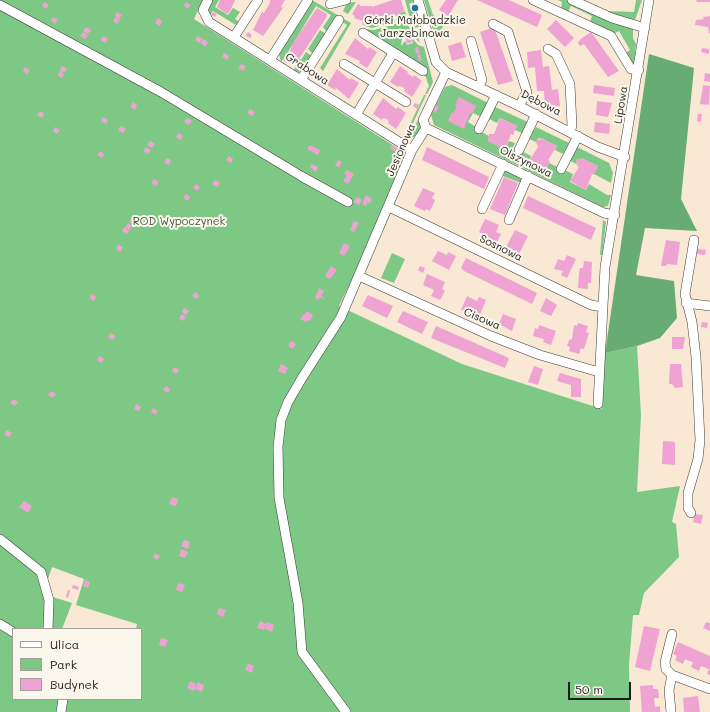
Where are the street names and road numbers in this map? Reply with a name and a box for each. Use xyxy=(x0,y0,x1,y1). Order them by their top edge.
street label: Grabowa xyxy=(283,50,331,88)
street label: Lipowa xyxy=(612,85,630,125)
street label: Dębowa xyxy=(519,87,563,119)
street label: Jesionowa xyxy=(384,122,418,178)
street label: Olszynowa xyxy=(498,144,554,180)
street label: Sosnowa xyxy=(477,232,525,264)
street label: Cisowa xyxy=(462,305,502,333)

